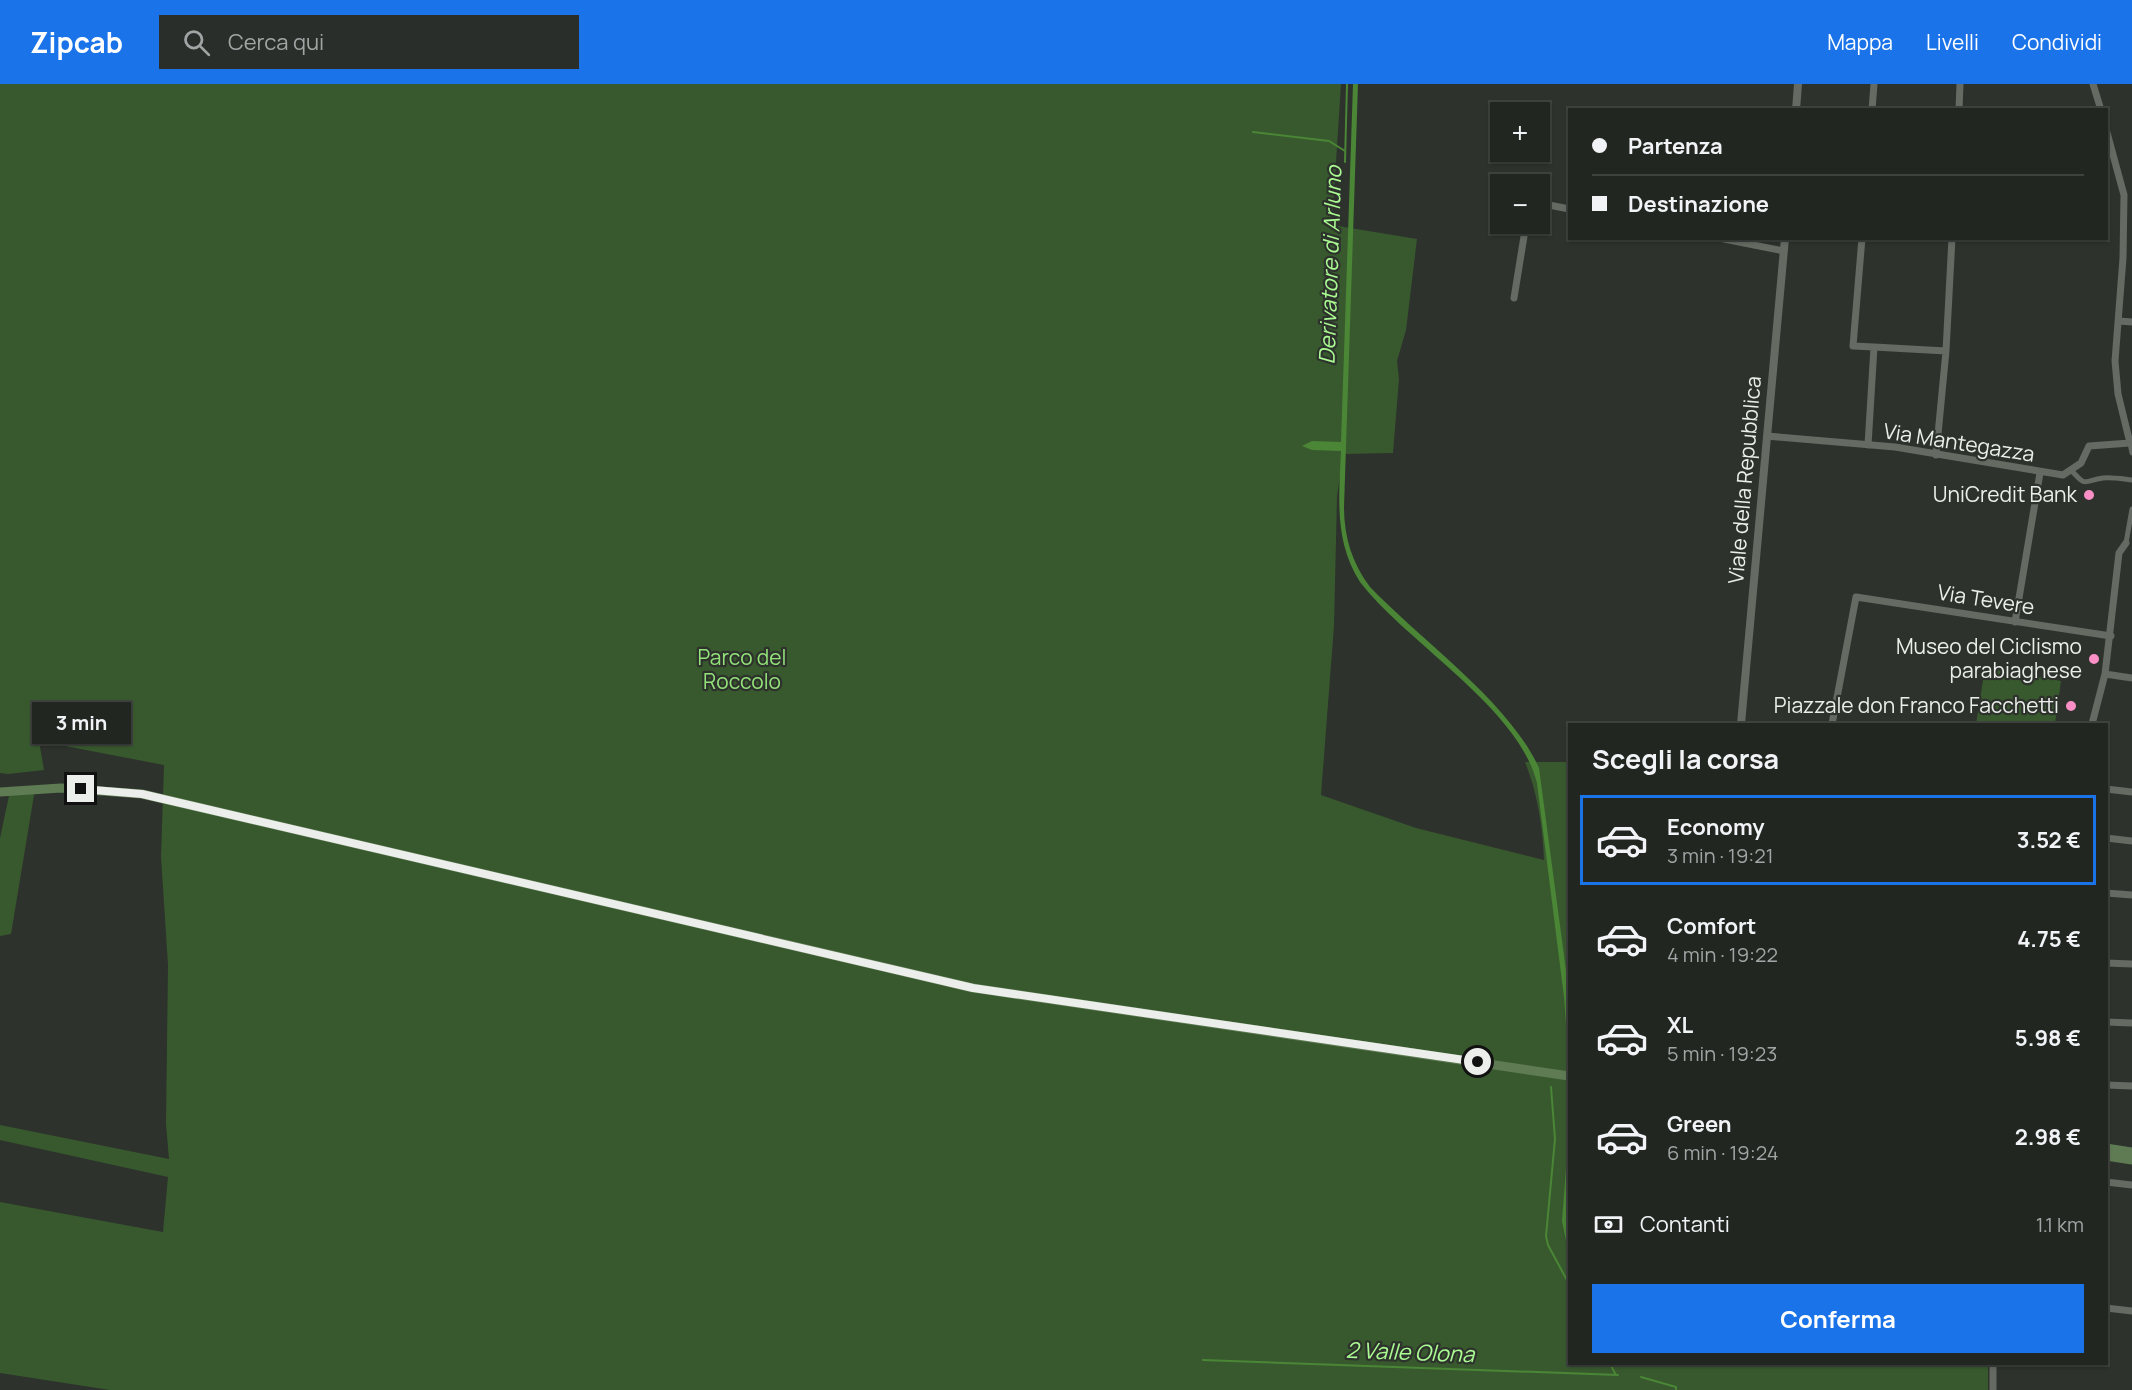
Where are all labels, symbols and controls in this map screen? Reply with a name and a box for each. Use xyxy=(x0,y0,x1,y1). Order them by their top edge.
search box xyxy=(159,15,579,69)
text: Zipcab xyxy=(30,23,123,61)
icon: search xyxy=(180,26,213,59)
text: Cerca qui xyxy=(228,27,324,57)
text: Mappa xyxy=(1827,28,1893,56)
text: Livelli xyxy=(1926,28,1979,56)
text: Condividi xyxy=(2012,28,2102,56)
map controls xyxy=(1490,102,1550,234)
button: + xyxy=(1490,102,1550,162)
text: Partenza xyxy=(1628,131,1723,161)
water label: Derivatore di Arluno xyxy=(1312,163,1349,365)
button: − xyxy=(1490,174,1550,234)
text: Destinazione xyxy=(1628,189,1769,219)
street label: Viale della Repubblica xyxy=(1721,375,1767,585)
street label: Via Mantegazza xyxy=(1882,416,2037,468)
place label: UniCredit Bank xyxy=(1933,480,2078,508)
marker: UniCredit Bank xyxy=(2082,488,2096,502)
street label: Via Tevere xyxy=(1936,578,2037,620)
place label: Museo del Ciclismo parabiaghese xyxy=(1896,632,2082,684)
park label: Parco del Roccolo xyxy=(698,643,786,695)
marker: Museo del Ciclismo parabiaghese xyxy=(2087,652,2101,666)
place label: Piazzale don Franco Facchetti xyxy=(1774,691,2059,719)
marker: Piazzale don Franco Facchetti xyxy=(2064,699,2078,713)
callout: 3 min xyxy=(32,702,130,744)
text: 3 min xyxy=(56,709,107,736)
text: Scegli la corsa xyxy=(1592,740,1779,777)
route end xyxy=(67,775,94,802)
text: Economy xyxy=(1667,812,1765,842)
icon: car xyxy=(1595,813,1649,867)
text: 3.52 € xyxy=(2017,825,2081,855)
text: 3 min · 19:21 xyxy=(1667,842,1774,869)
text: Comfort xyxy=(1667,911,1756,941)
icon: car xyxy=(1595,912,1649,966)
text: 4.75 € xyxy=(2017,924,2081,954)
text: 4 min · 19:22 xyxy=(1667,941,1778,968)
text: XL xyxy=(1667,1010,1693,1040)
icon: car xyxy=(1595,1011,1649,1065)
text: 5.98 € xyxy=(2015,1023,2081,1053)
text: 5 min · 19:23 xyxy=(1667,1040,1777,1067)
route start xyxy=(1464,1048,1491,1075)
text: Green xyxy=(1667,1109,1732,1139)
icon: car xyxy=(1595,1110,1649,1164)
text: 2.98 € xyxy=(2015,1122,2081,1152)
text: 6 min · 19:24 xyxy=(1667,1139,1778,1166)
icon: cash xyxy=(1592,1208,1625,1241)
text: Contanti xyxy=(1640,1209,1730,1239)
text: 1.1 km xyxy=(2036,1211,2084,1238)
button: Conferma xyxy=(1592,1284,2084,1353)
water label: 2 Valle Olona xyxy=(1345,1335,1476,1369)

